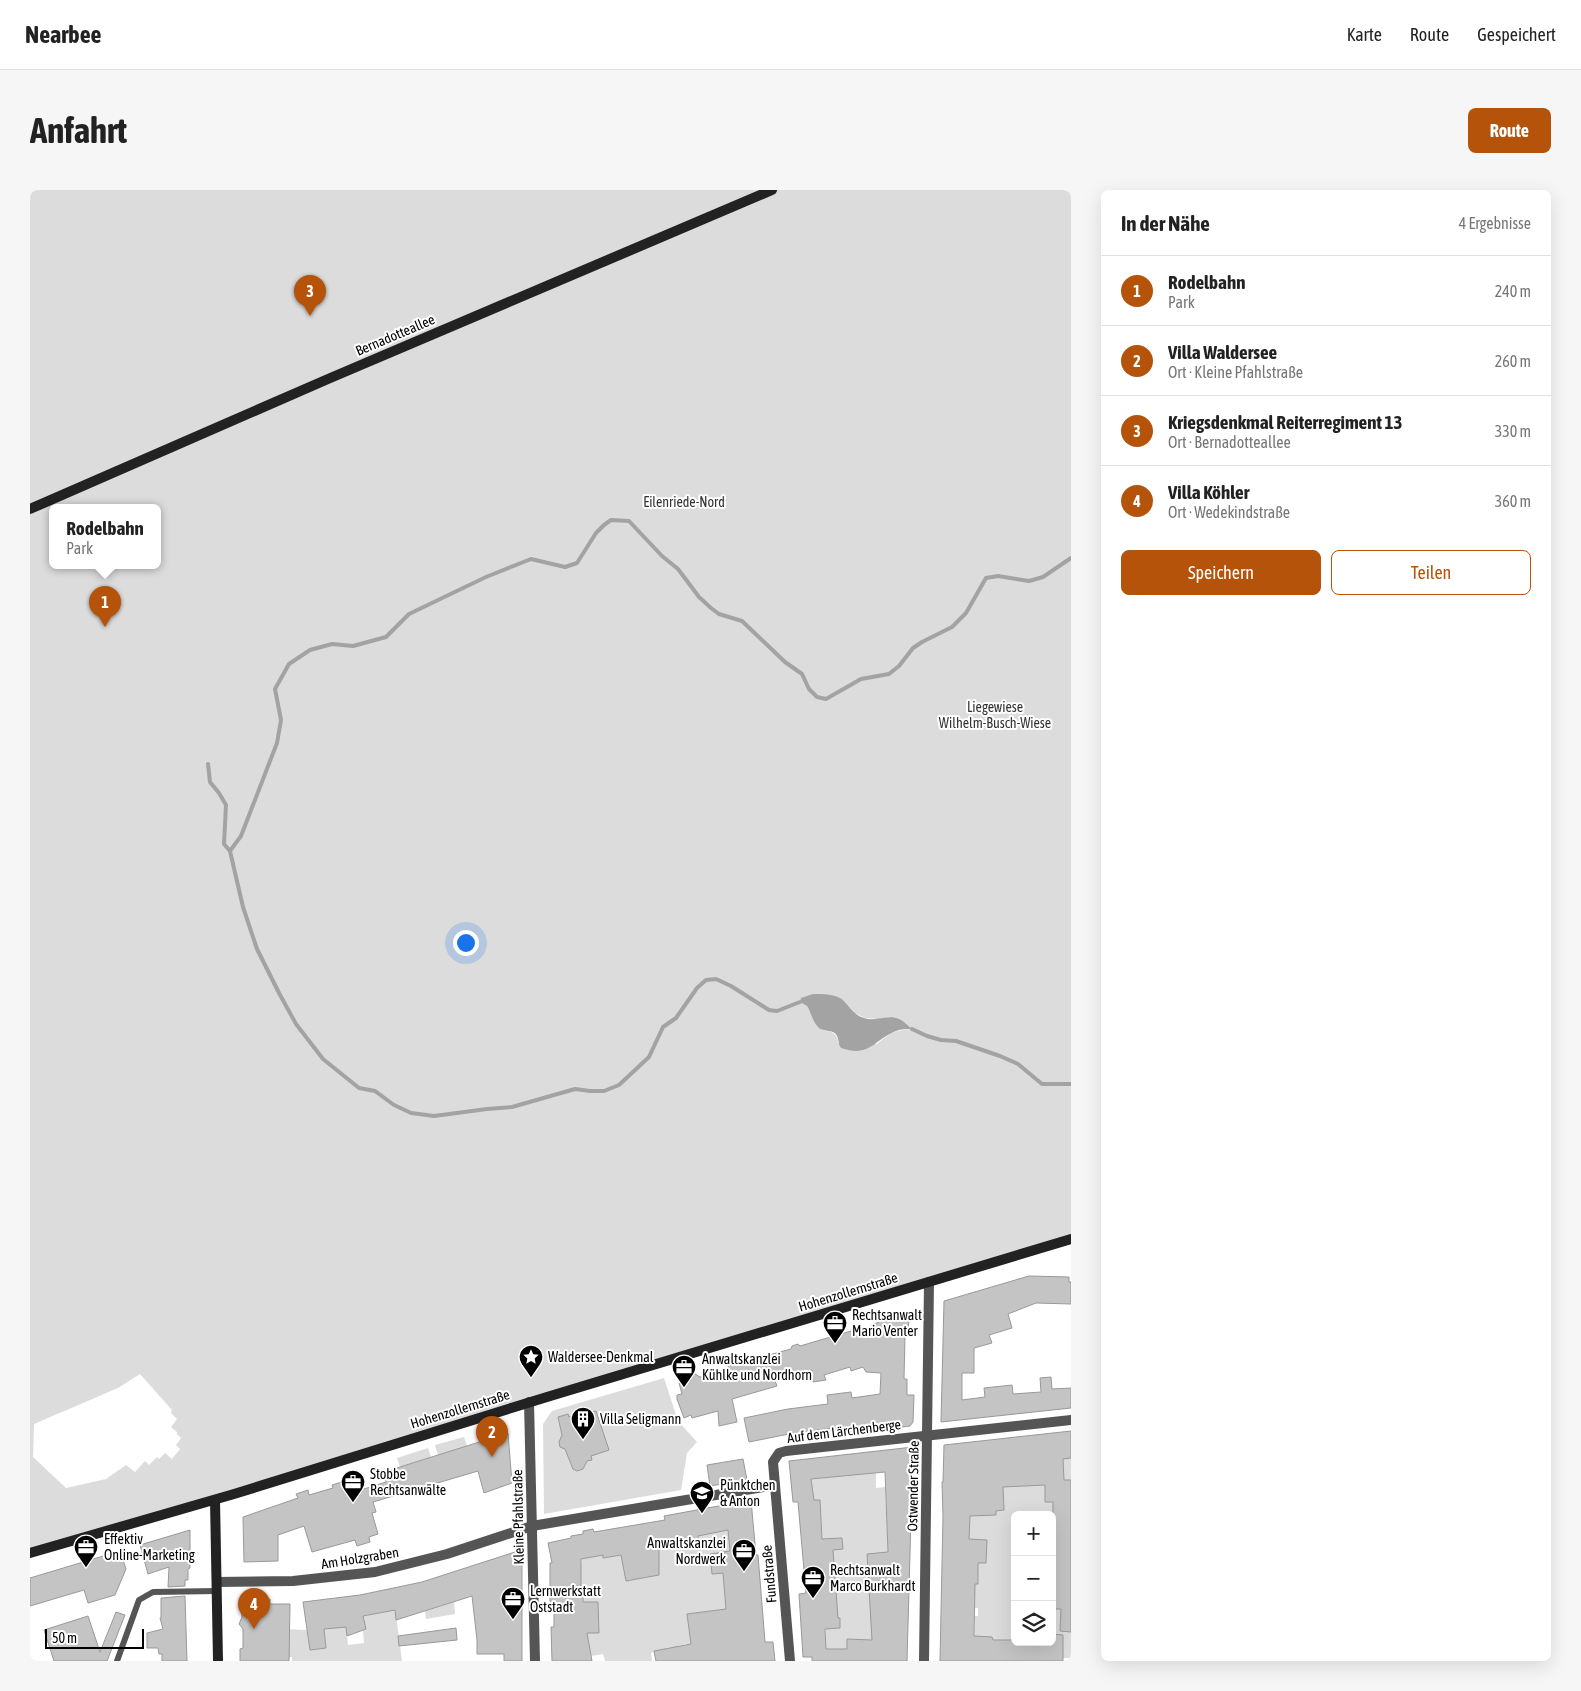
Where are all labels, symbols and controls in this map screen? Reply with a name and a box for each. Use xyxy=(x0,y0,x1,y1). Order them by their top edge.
text: Nearbee xyxy=(25,21,101,48)
text: Karte xyxy=(1347,24,1382,45)
text: Route xyxy=(1410,24,1449,45)
text: Gespeichert xyxy=(1477,24,1556,45)
button: Route xyxy=(1468,108,1551,153)
text: Anfahrt xyxy=(30,110,127,150)
text: In der Nähe xyxy=(1121,211,1210,235)
text: 4 Ergebnisse xyxy=(1459,214,1531,232)
text: Rodelbahn xyxy=(1168,271,1245,293)
pin: 3 xyxy=(294,275,326,316)
text: 1 xyxy=(1133,282,1141,300)
text: 240 m xyxy=(1495,282,1531,300)
text: Park xyxy=(1168,293,1195,311)
street label: Bernadotteallee xyxy=(353,311,437,359)
text: Villa Waldersee xyxy=(1168,341,1277,363)
text: 2 xyxy=(1133,352,1141,370)
text: 260 m xyxy=(1495,352,1531,370)
text: Ort · Kleine Pfahlstraße xyxy=(1168,363,1303,381)
text: Kriegsdenkmal Reiterregiment 13 xyxy=(1168,411,1402,433)
text: 3 xyxy=(1133,422,1141,440)
text: 330 m xyxy=(1495,422,1531,440)
text: Ort · Bernadotteallee xyxy=(1168,433,1291,451)
text: Villa Köhler xyxy=(1168,481,1249,503)
text: 4 xyxy=(1133,492,1141,510)
text: 360 m xyxy=(1495,492,1531,510)
park label: Eilenriede-Nord xyxy=(643,494,725,510)
text: Ort · Wedekindstraße xyxy=(1168,503,1290,521)
popup xyxy=(49,504,161,569)
text: Rodelbahn xyxy=(66,517,144,539)
text: Park xyxy=(66,539,93,557)
button: Speichern xyxy=(1121,550,1321,595)
button: Teilen xyxy=(1331,550,1531,595)
pin: 1 xyxy=(89,586,121,627)
park label: Liegewiese Wilhelm-Busch-Wiese xyxy=(939,699,1051,731)
your location xyxy=(453,930,479,956)
street label: Hohenzollernstraße xyxy=(796,1269,900,1315)
place label: Rechtsanwalt Mario Venter xyxy=(852,1307,922,1339)
office icon: Rechtsanwalt Mario Venter xyxy=(822,1310,848,1344)
place icon: Waldersee-Denkmal xyxy=(518,1344,544,1378)
place label: Waldersee-Denkmal xyxy=(548,1349,654,1365)
place label: Anwaltskanzlei Kühlke und Nordhorn xyxy=(702,1351,812,1383)
office icon: Anwaltskanzlei Kühlke und Nordhorn xyxy=(671,1354,697,1388)
street label: Hohenzollernstraße xyxy=(408,1386,512,1432)
building icon: Villa Seligmann xyxy=(570,1406,596,1440)
place label: Villa Seligmann xyxy=(600,1411,681,1427)
pin: 2 xyxy=(476,1416,508,1457)
street label: Auf dem Lärchenberge xyxy=(786,1416,902,1446)
street label: Ostwender Straße xyxy=(904,1440,922,1532)
place label: Stobbe Rechtsanwälte xyxy=(370,1466,446,1498)
office icon: Stobbe Rechtsanwälte xyxy=(340,1469,366,1503)
street label: Kleine Pfahlstraße xyxy=(509,1469,527,1565)
place label: Pünktchen & Anton xyxy=(720,1477,776,1509)
school or university icon: Pünktchen & Anton xyxy=(689,1480,715,1514)
map controls xyxy=(1011,1511,1056,1646)
button: + xyxy=(1011,1511,1056,1556)
place label: Effektiv Online-Marketing xyxy=(104,1531,195,1563)
office icon: Effektiv Online-Marketing xyxy=(73,1534,99,1568)
place label: Anwaltskanzlei Nordwerk xyxy=(647,1535,726,1567)
office icon: Anwaltskanzlei Nordwerk xyxy=(731,1538,757,1572)
street label: Am Holzgraben xyxy=(320,1544,400,1572)
street label: Fundstraße xyxy=(759,1544,779,1604)
button: − xyxy=(1011,1556,1056,1601)
place label: Rechtsanwalt Marco Burkhardt xyxy=(830,1562,915,1594)
office icon: Rechtsanwalt Marco Burkhardt xyxy=(800,1565,826,1599)
place label: Lernwerkstatt Oststadt xyxy=(530,1583,601,1615)
office icon: Lernwerkstatt Oststadt xyxy=(500,1586,526,1620)
pin: 4 xyxy=(238,1588,270,1629)
button: layers xyxy=(1011,1601,1056,1646)
scale bar xyxy=(45,1626,144,1649)
text: 50 m xyxy=(52,1630,77,1646)

